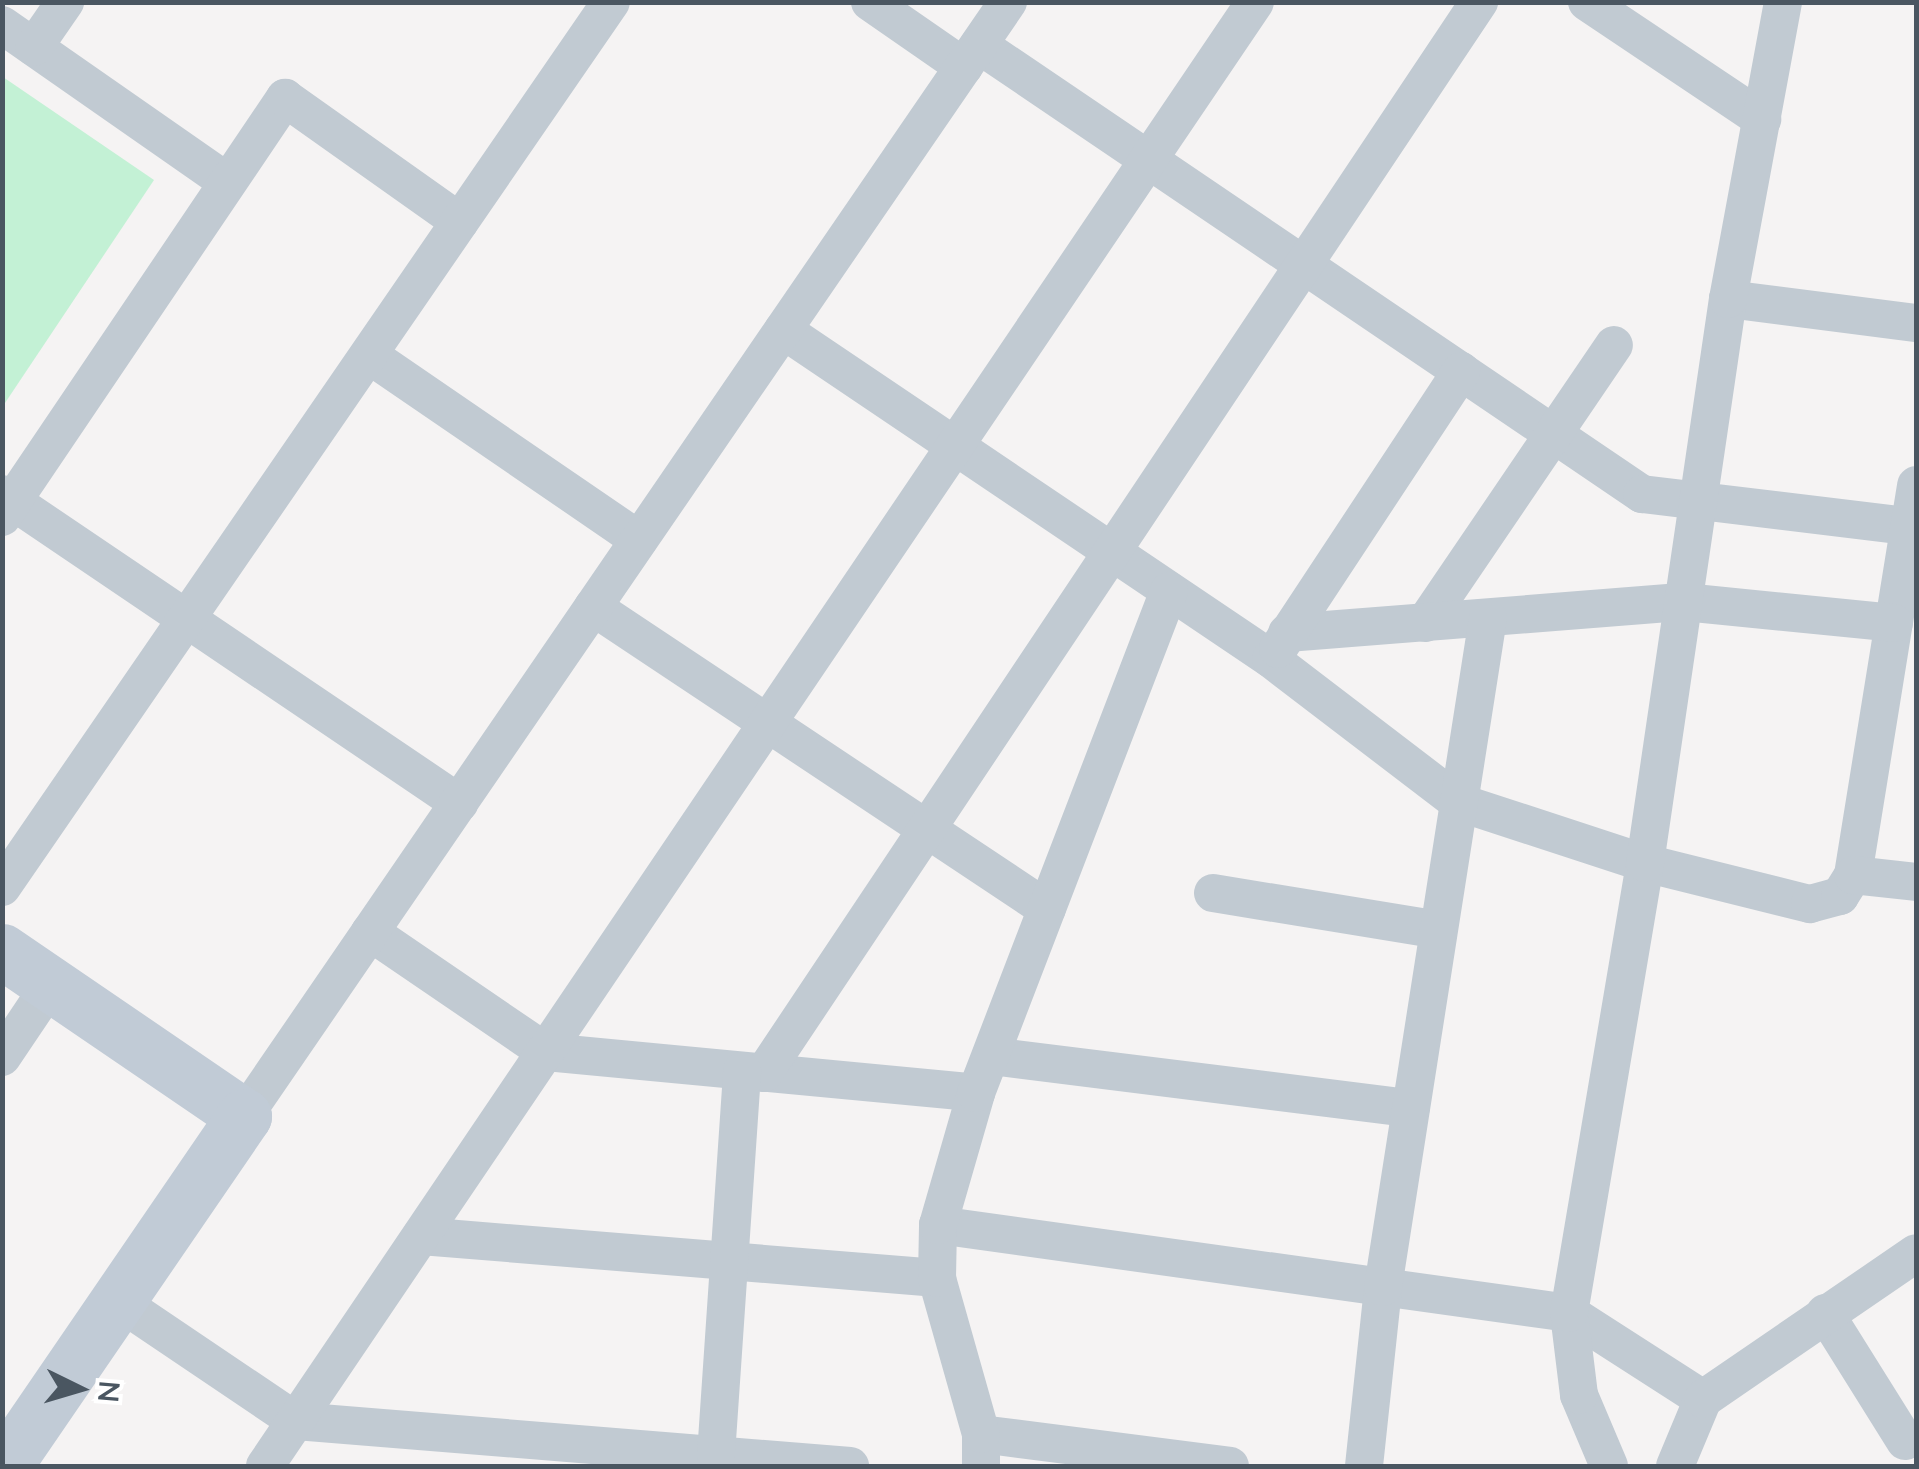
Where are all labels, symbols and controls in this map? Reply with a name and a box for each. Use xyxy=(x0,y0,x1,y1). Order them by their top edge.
north arrow xyxy=(30,1339,130,1439)
text: N xyxy=(92,1379,128,1404)

